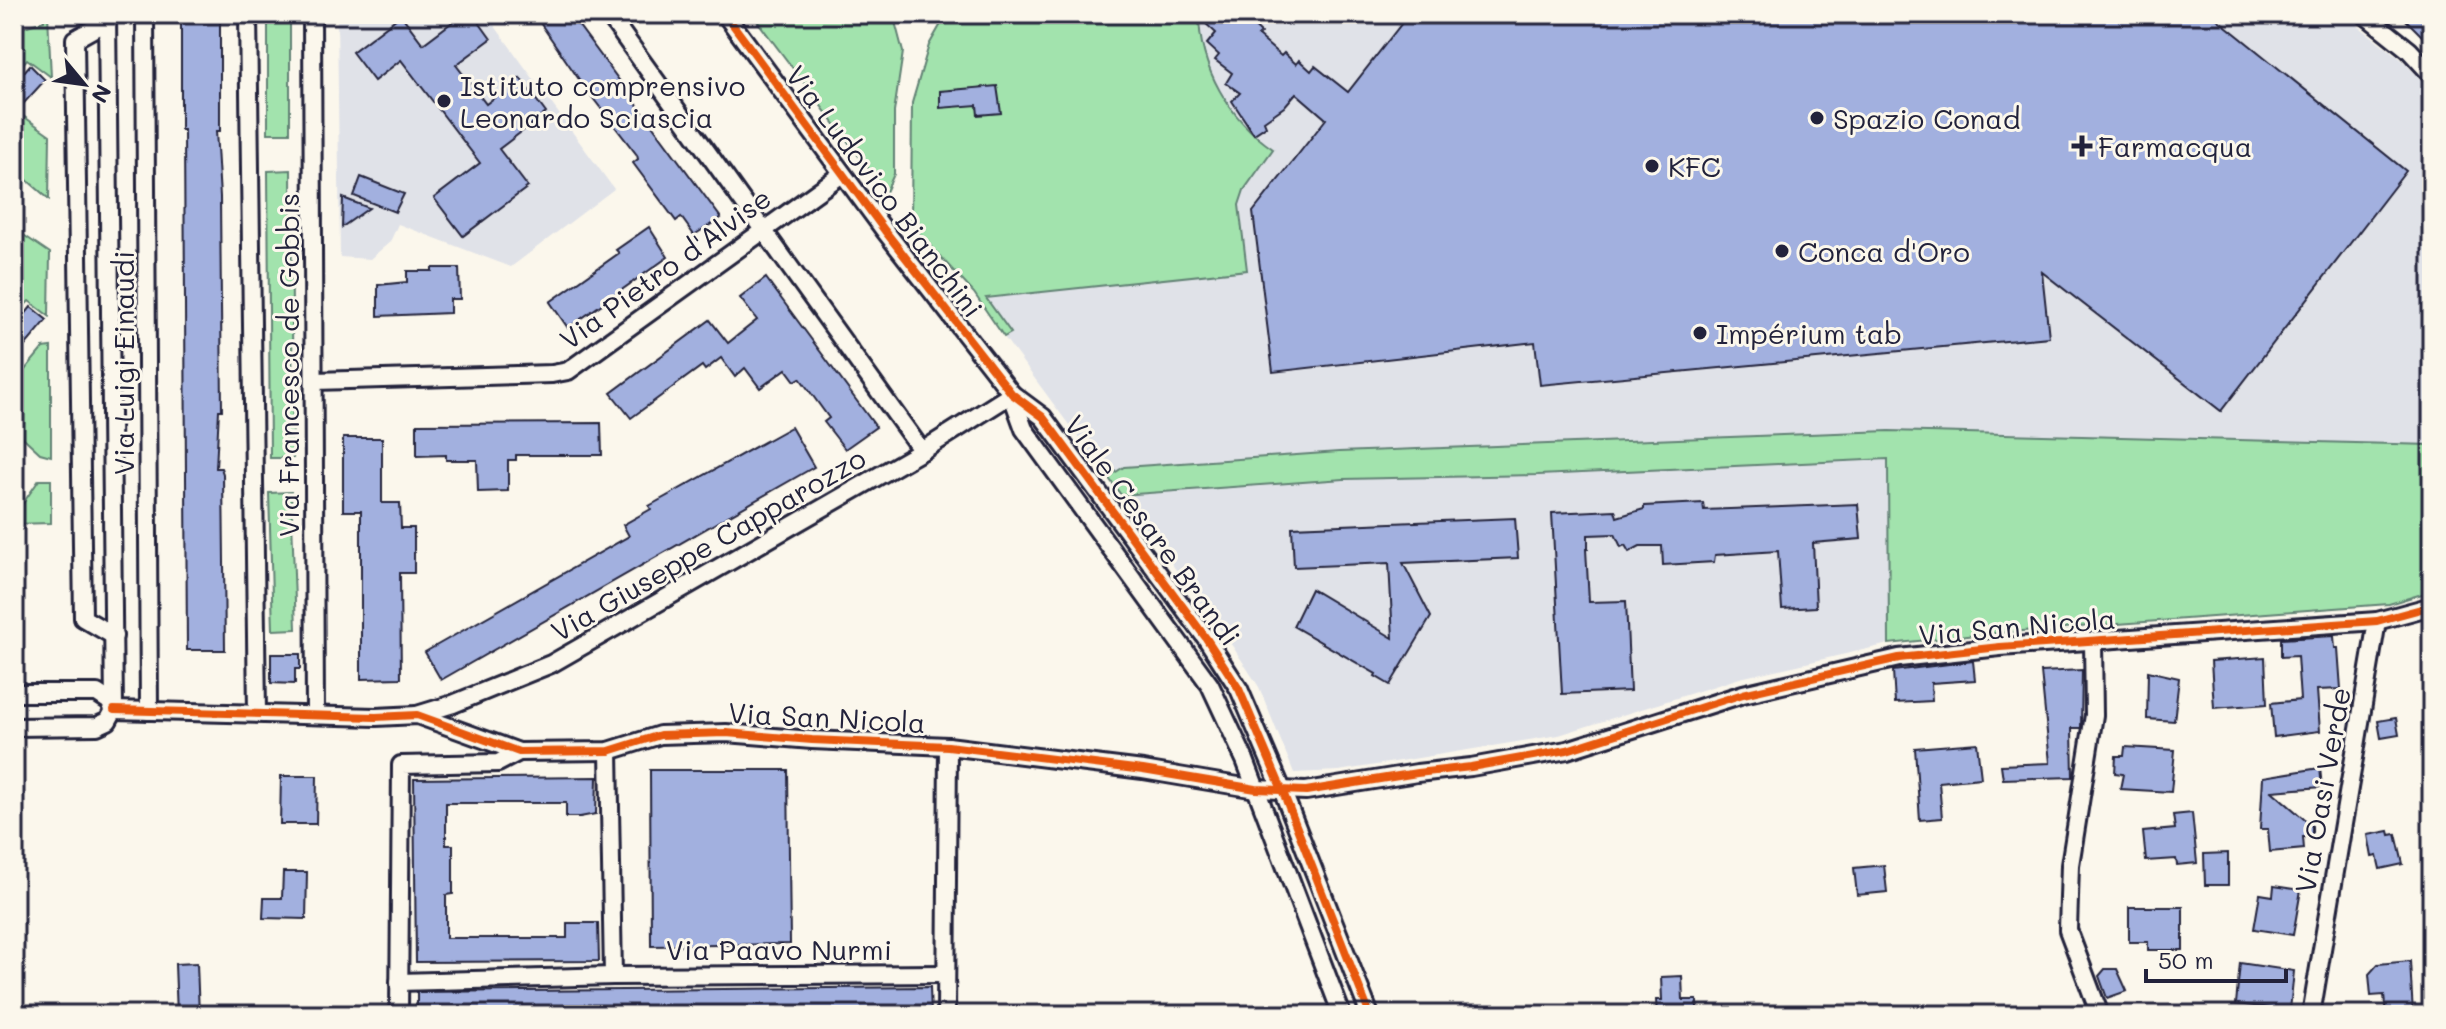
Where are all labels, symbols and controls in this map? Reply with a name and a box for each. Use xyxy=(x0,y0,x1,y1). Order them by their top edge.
north arrow xyxy=(44,44,124,124)
street label: Via Ludovico Bianchini xyxy=(778,58,992,324)
place label: Istituto comprensivo Leonardo Sciascia xyxy=(460,67,745,135)
text: N xyxy=(85,80,119,108)
marker: Istituto comprensivo Leonardo Sciascia xyxy=(435,92,453,110)
place label: Spazio Conad xyxy=(1833,100,2021,136)
marker: Spazio Conad xyxy=(1808,109,1826,127)
place label: Farmacqua xyxy=(2098,128,2252,164)
marker: Farmacqua xyxy=(2073,137,2091,155)
place label: KFC xyxy=(1668,148,1721,184)
marker: KFC xyxy=(1643,157,1661,175)
street label: Via Pietro d'Alvise xyxy=(552,179,778,357)
street label: Via Francesco de Gobbis xyxy=(270,193,306,537)
place label: Conca d'Oro xyxy=(1798,233,1970,269)
marker: Conca d'Oro xyxy=(1773,242,1791,260)
street label: Via Luigi Einaudi xyxy=(105,251,141,475)
place label: Impérium tab xyxy=(1716,315,1902,351)
marker: Impérium tab xyxy=(1691,324,1709,342)
street label: Viale Cesare Brandi xyxy=(1057,407,1249,653)
street label: Via Giuseppe Capparozzo xyxy=(544,439,872,649)
street label: Via San Nicola xyxy=(1917,599,2117,653)
street label: Via Oasi Verde xyxy=(2286,684,2358,896)
street label: Via San Nicola xyxy=(727,694,927,740)
street label: Via Paavo Nurmi xyxy=(666,931,892,967)
scale bar xyxy=(2146,933,2286,983)
text: 50 m xyxy=(2158,944,2214,975)

